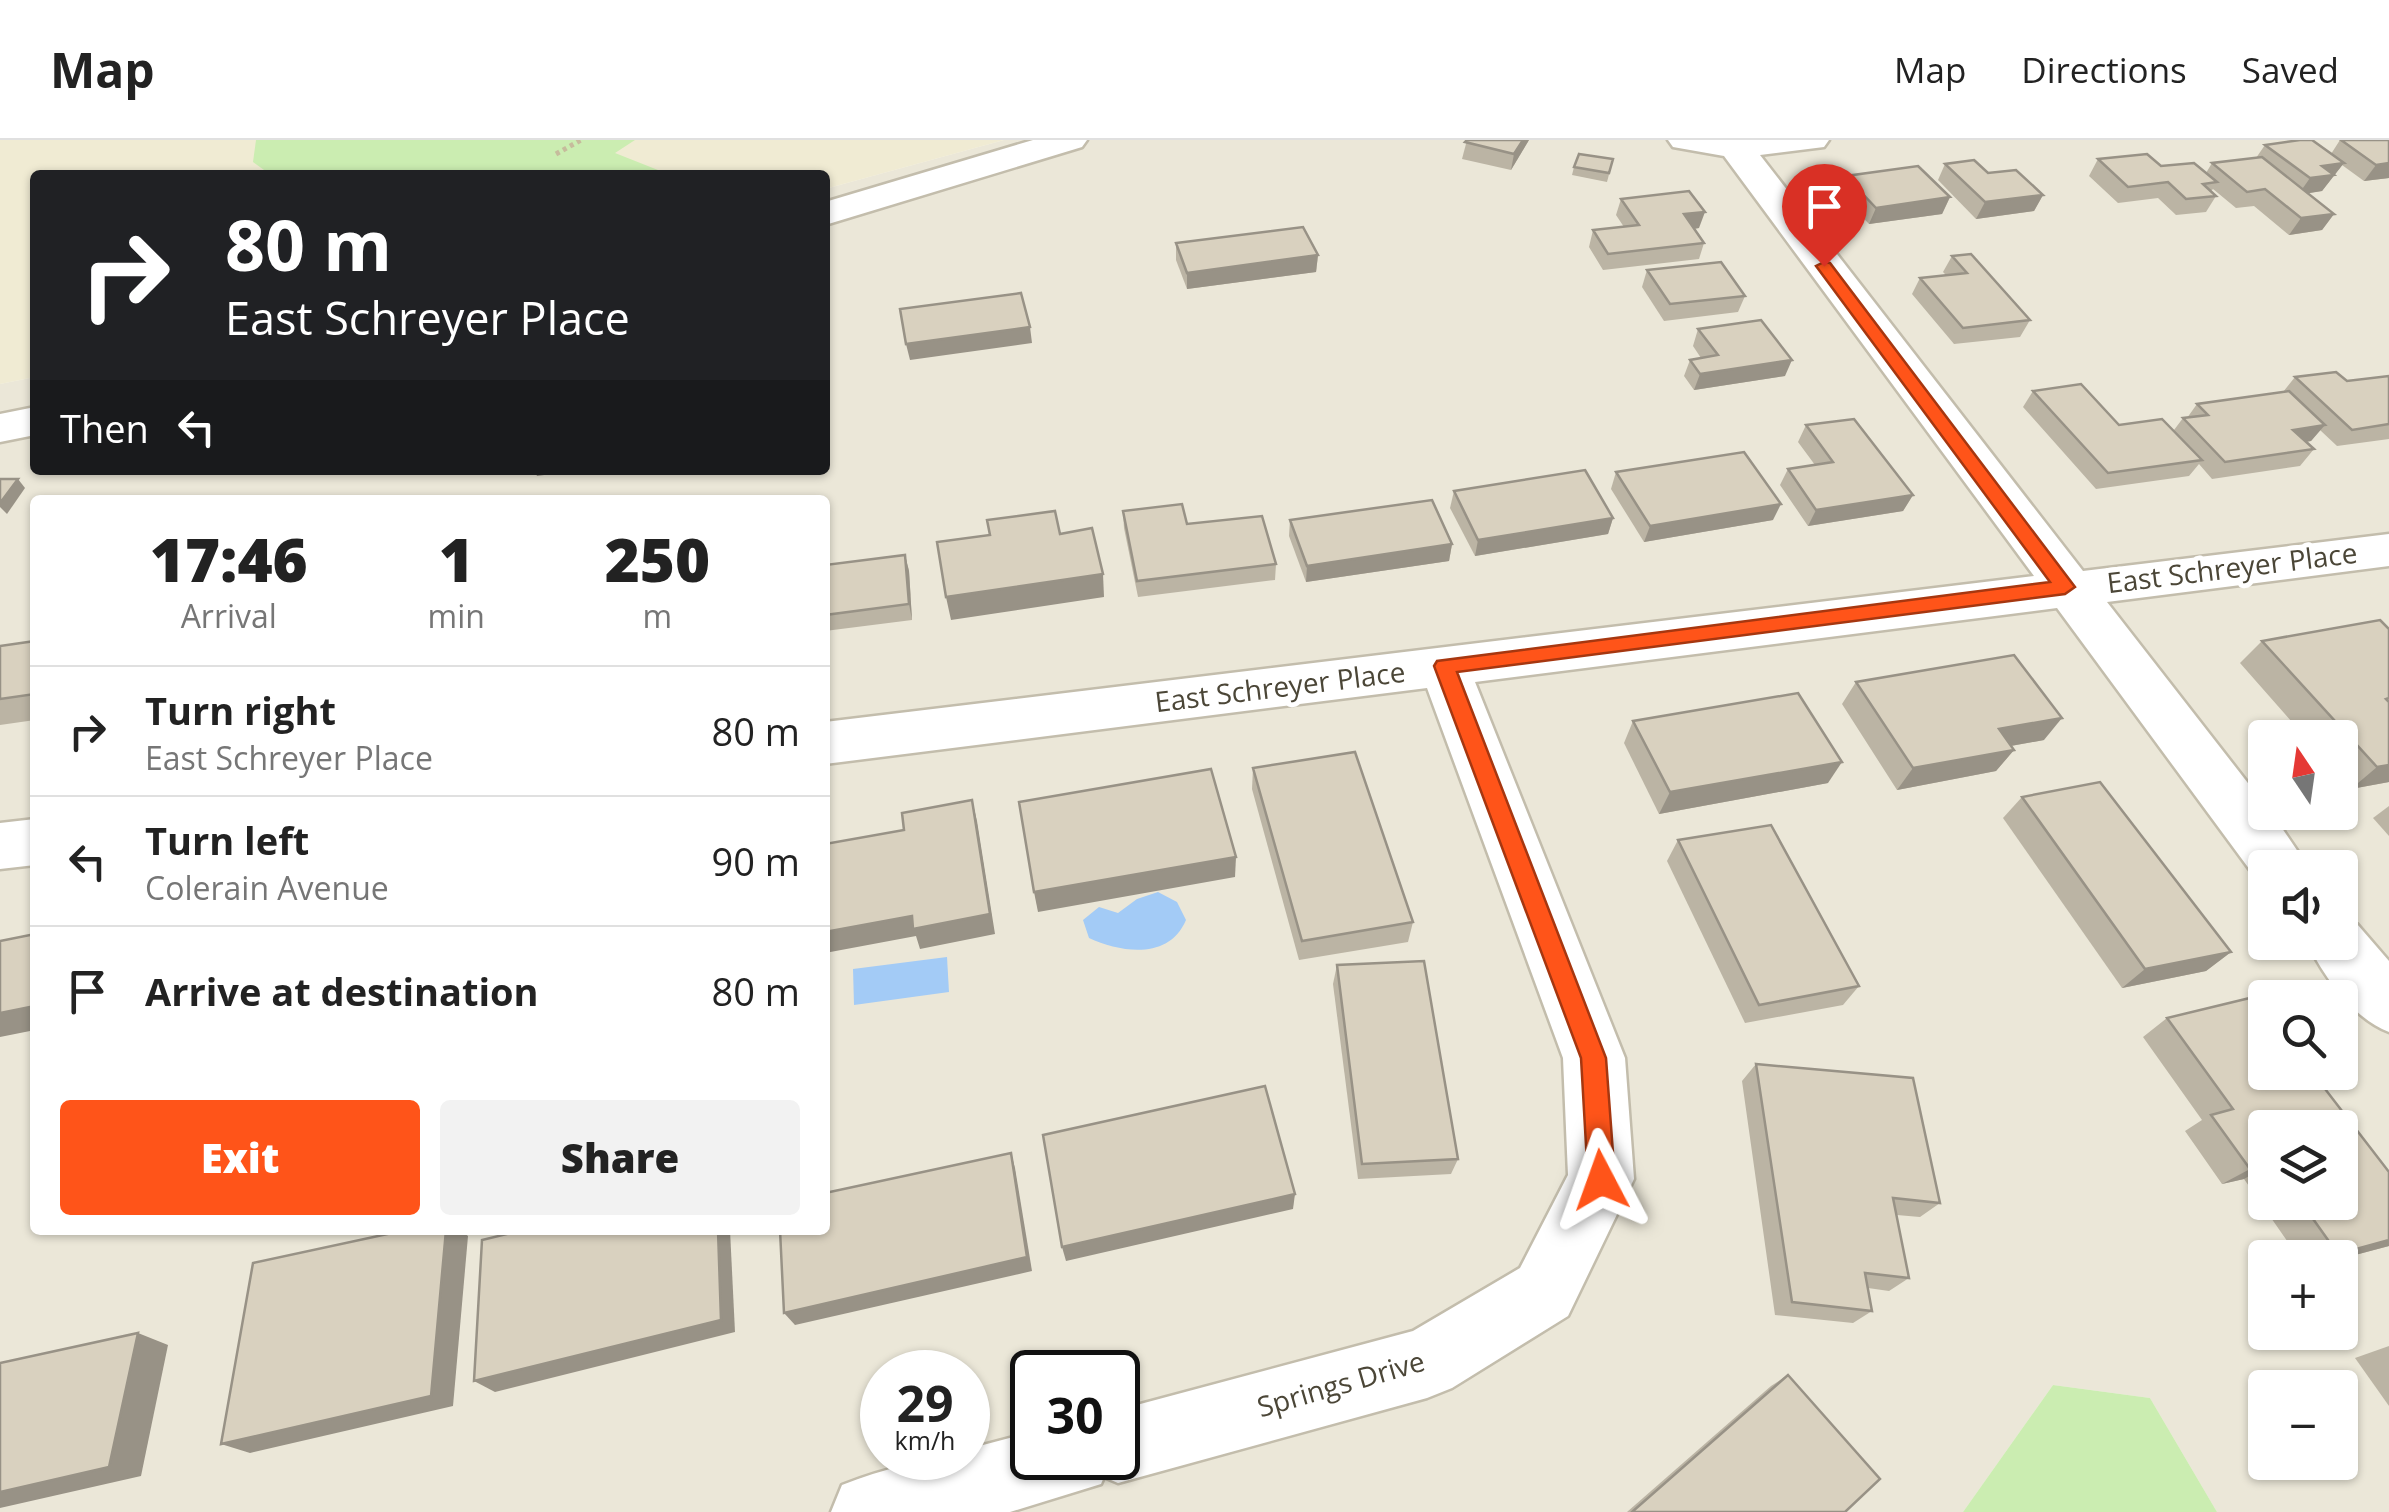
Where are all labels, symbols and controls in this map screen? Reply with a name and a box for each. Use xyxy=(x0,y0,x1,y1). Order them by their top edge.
text: Map xyxy=(50,37,155,102)
text: Map xyxy=(1894,46,1966,93)
text: Directions xyxy=(2021,46,2187,93)
text: Saved xyxy=(2242,46,2339,93)
pin xyxy=(1782,164,1867,267)
icon: arrive xyxy=(1797,179,1852,234)
text: 80 m xyxy=(225,196,392,292)
icon: right xyxy=(60,210,190,340)
text: East Schreyer Place xyxy=(225,287,630,348)
icon: left xyxy=(169,400,224,455)
text: Then xyxy=(60,402,149,454)
text: 17:46 xyxy=(150,518,308,600)
text: 1 xyxy=(439,518,474,600)
text: 250 xyxy=(605,518,710,600)
street label: East Schreyer Place xyxy=(2105,533,2359,601)
text: Arrival xyxy=(181,594,277,637)
text: min xyxy=(428,594,485,637)
text: m xyxy=(643,594,672,637)
street label: East Schreyer Place xyxy=(1153,652,1407,720)
text: Turn right xyxy=(145,684,336,736)
icon: right xyxy=(60,704,115,759)
text: 80 m xyxy=(711,705,800,757)
north arrow xyxy=(2248,720,2358,830)
map controls xyxy=(2248,720,2358,1480)
text: East Schreyer Place xyxy=(145,736,433,779)
text: Turn left xyxy=(145,814,309,866)
icon: left xyxy=(60,834,115,889)
text: 90 m xyxy=(711,835,800,887)
button: sound xyxy=(2248,850,2358,960)
text: Colerain Avenue xyxy=(145,866,389,909)
icon: arrive xyxy=(60,964,115,1019)
text: Arrive at destination xyxy=(145,965,539,1017)
text: 80 m xyxy=(711,965,800,1017)
button: search xyxy=(2248,980,2358,1090)
button: Exit xyxy=(60,1100,420,1215)
button: Share xyxy=(440,1100,800,1215)
button: layers xyxy=(2248,1110,2358,1220)
position arrow xyxy=(1549,1128,1653,1232)
button: + xyxy=(2248,1240,2358,1350)
street label: Springs Drive xyxy=(1253,1341,1429,1425)
speed limit sign: 30 xyxy=(1010,1350,1140,1480)
text: 29 xyxy=(896,1369,954,1437)
button: − xyxy=(2248,1370,2358,1480)
text: km/h xyxy=(895,1423,955,1457)

